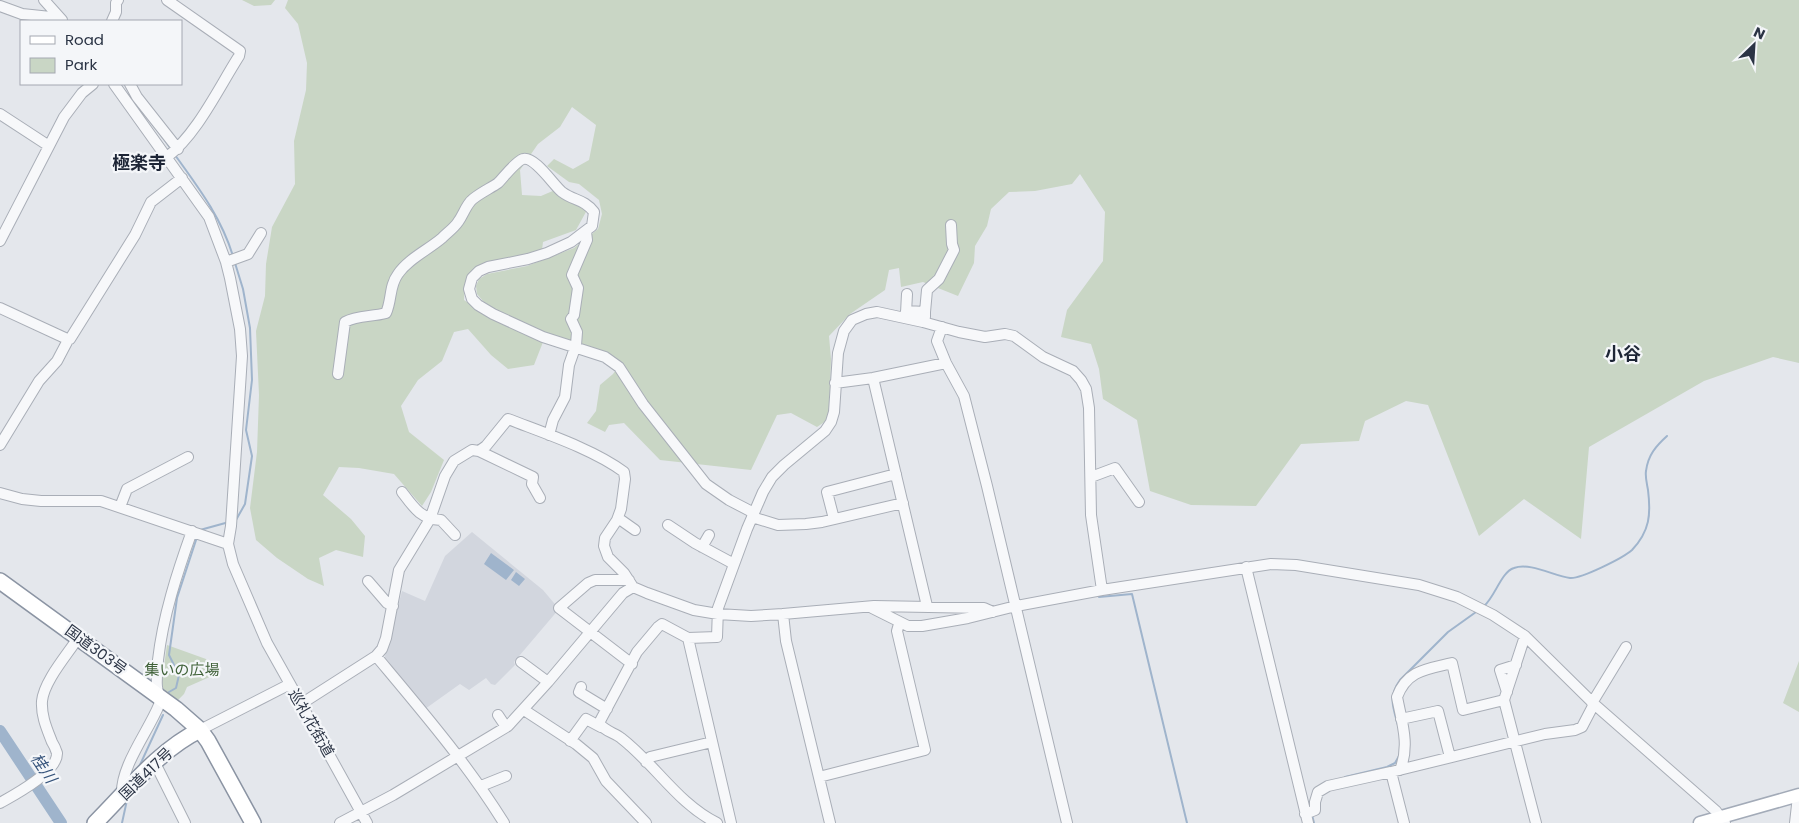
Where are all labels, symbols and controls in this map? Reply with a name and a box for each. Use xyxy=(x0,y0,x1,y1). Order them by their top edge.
legend xyxy=(20,20,182,85)
north arrow xyxy=(1729,20,1779,70)
text: N xyxy=(1750,22,1768,45)
text: Road xyxy=(65,29,104,50)
text: Park xyxy=(65,54,97,75)
district label: 極楽寺 xyxy=(112,150,166,175)
district label: 小谷 xyxy=(1605,341,1641,366)
street label: 国道303号 xyxy=(61,620,132,679)
park label: 集いの広場 xyxy=(144,659,220,680)
street label: 巡礼花街道 xyxy=(284,685,339,760)
street label: 国道417号 xyxy=(114,743,177,805)
water label: 桂川 xyxy=(25,749,63,790)

